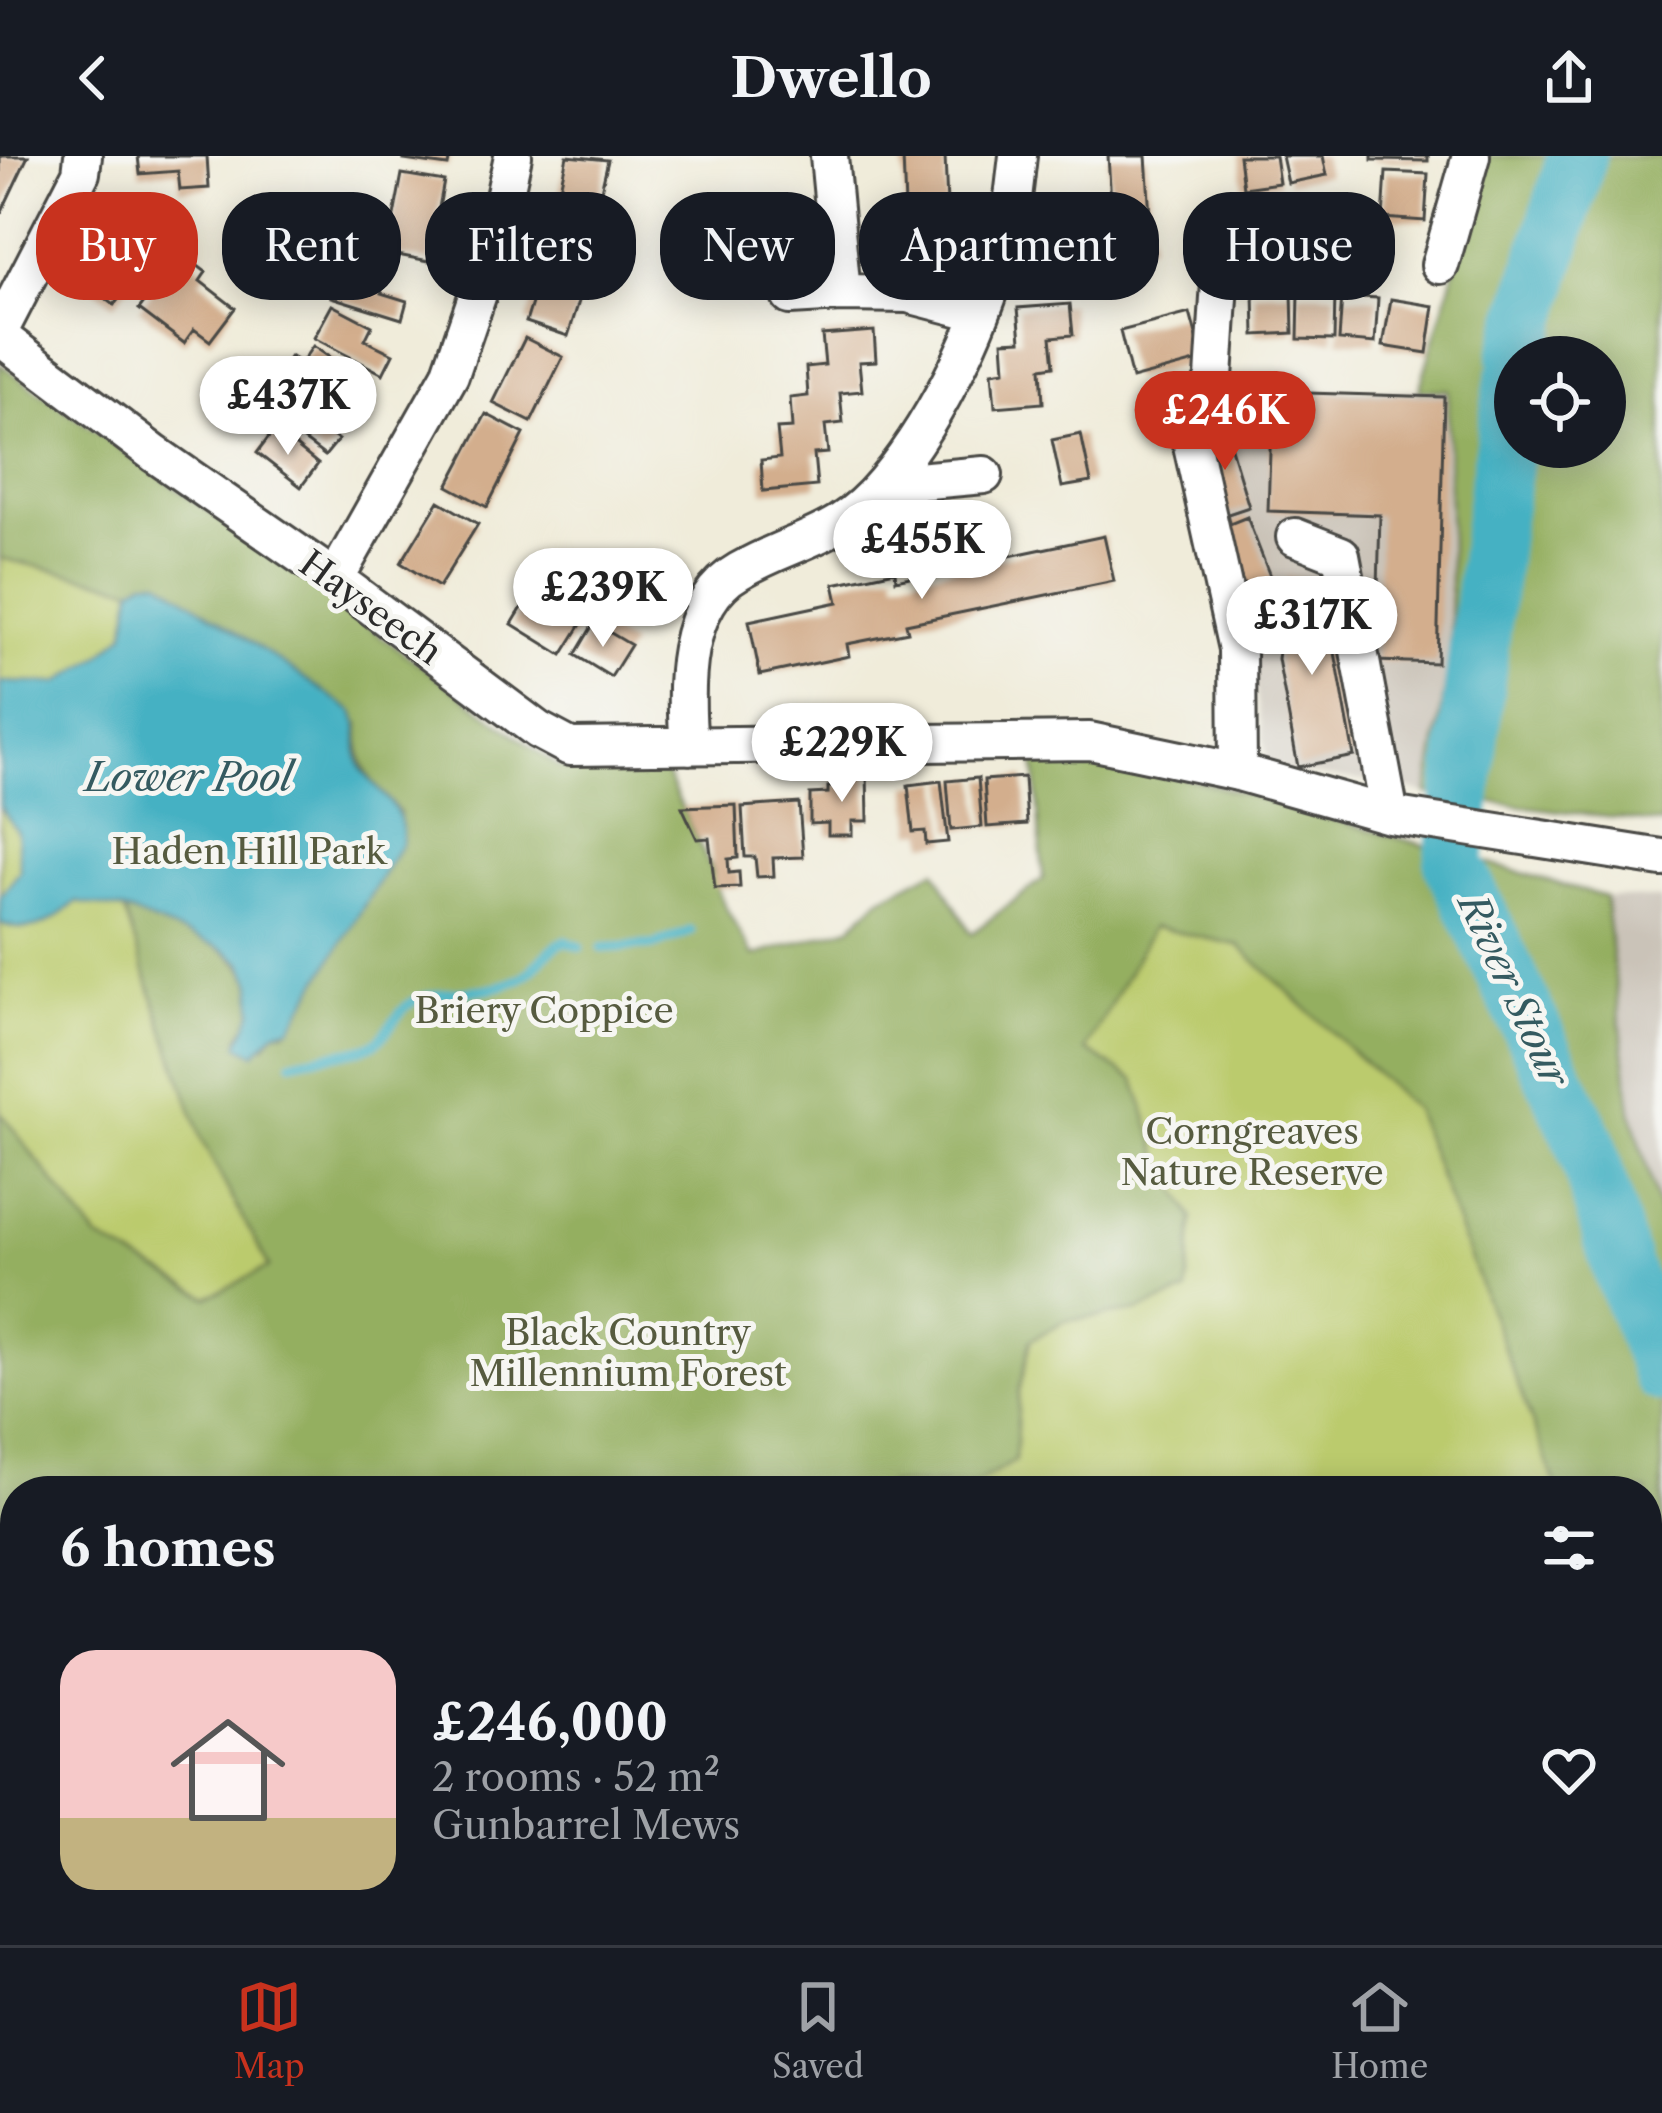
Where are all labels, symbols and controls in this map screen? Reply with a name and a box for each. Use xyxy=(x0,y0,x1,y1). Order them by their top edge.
icon: back xyxy=(60,45,126,111)
text: Dwello xyxy=(730,45,932,111)
icon: share xyxy=(1536,45,1602,111)
chip: Buy xyxy=(36,192,198,300)
chip: Rent xyxy=(222,192,401,300)
chip: Filters xyxy=(425,192,636,300)
chip: New xyxy=(660,192,835,300)
chip: Apartment xyxy=(859,192,1159,300)
chip: House xyxy=(1183,192,1395,300)
map controls xyxy=(1494,336,1626,468)
button: locate xyxy=(1494,336,1626,468)
pin: £437K xyxy=(204,356,372,458)
text: £437K xyxy=(227,371,349,419)
pin: £246K xyxy=(1141,371,1309,473)
text: £246K xyxy=(1162,386,1288,434)
pin: £455K xyxy=(838,500,1006,602)
text: £455K xyxy=(860,515,984,563)
street label: Hayseech xyxy=(291,541,451,673)
pin: £239K xyxy=(519,548,687,650)
text: £239K xyxy=(540,563,666,611)
pin: £317K xyxy=(1228,576,1396,678)
text: £317K xyxy=(1253,591,1371,639)
pin: £229K xyxy=(758,703,926,805)
text: £229K xyxy=(779,718,905,766)
water label: Lower Pool xyxy=(82,753,297,801)
park label: Haden Hill Park xyxy=(112,829,389,873)
water label: River Stour xyxy=(1447,883,1580,1096)
park label: Briery Coppice xyxy=(414,988,674,1032)
park label: Corngreaves Nature Reserve xyxy=(1120,1109,1384,1194)
park label: Black Country Millennium Forest xyxy=(469,1310,787,1395)
icon: filters xyxy=(1536,1515,1602,1581)
text: 6 homes xyxy=(60,1517,276,1579)
text: £246,000 xyxy=(432,1691,668,1753)
icon: home xyxy=(156,1698,300,1842)
icon: heart xyxy=(1536,1737,1602,1803)
text: 2 rooms · 52 m² xyxy=(432,1753,720,1801)
text: Gunbarrel Mews xyxy=(432,1801,740,1849)
tab: Map xyxy=(234,1974,305,2087)
tab: Saved xyxy=(772,1974,864,2087)
tab: Home xyxy=(1331,1974,1428,2087)

